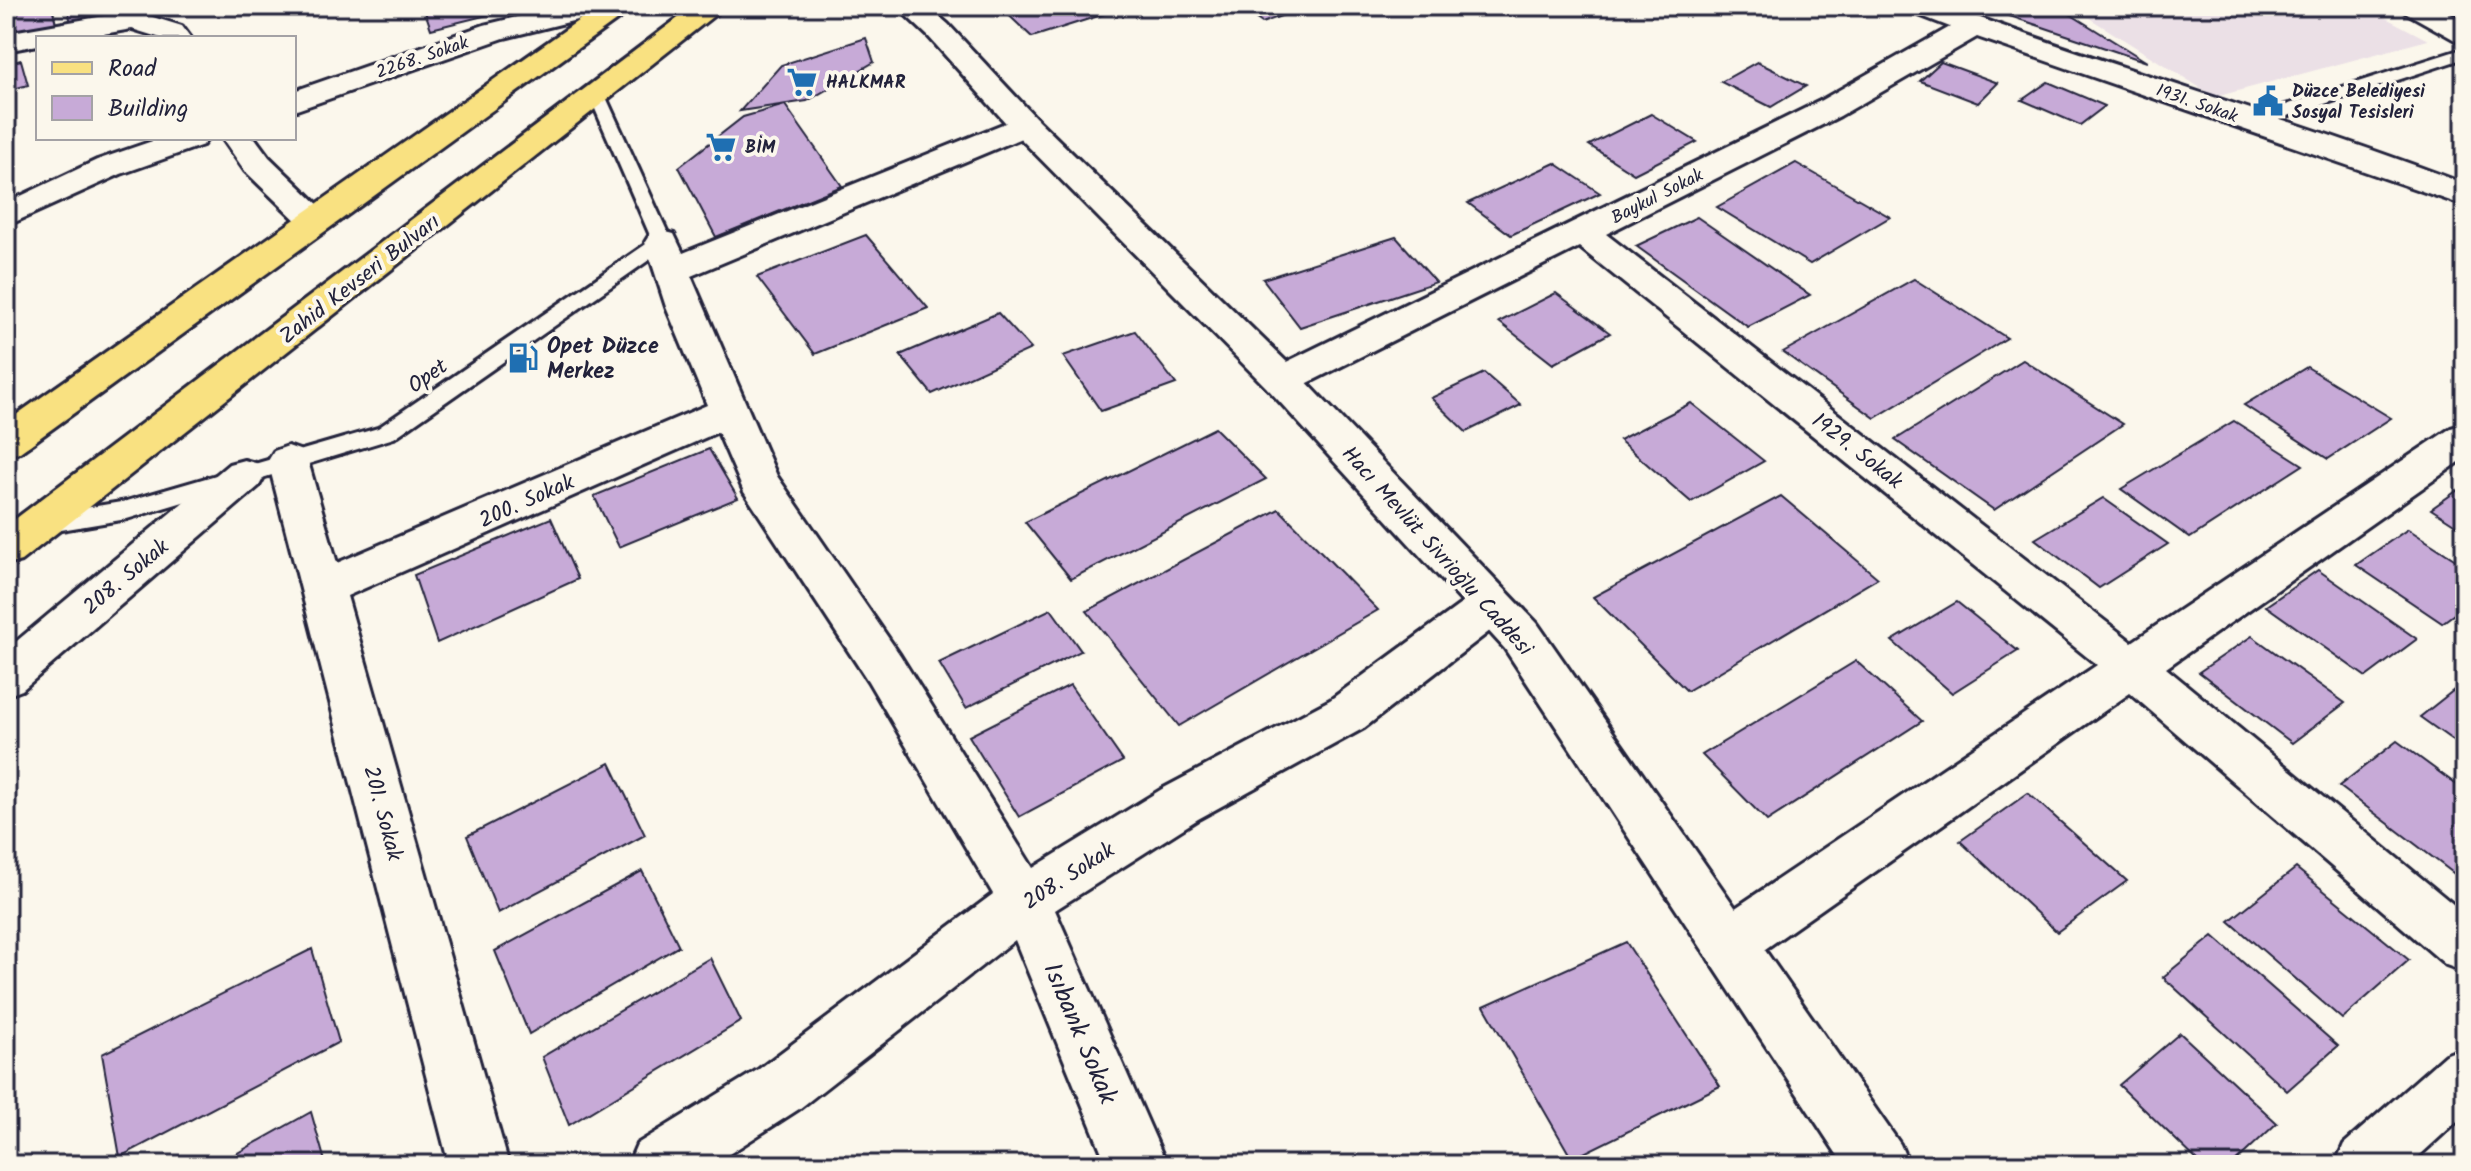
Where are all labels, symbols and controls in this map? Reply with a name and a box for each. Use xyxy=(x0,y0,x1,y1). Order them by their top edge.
street label: 2268. Sokak xyxy=(372,29,473,88)
legend xyxy=(36,36,296,140)
text: Road xyxy=(108,50,157,89)
supermarket icon: HALKMAR xyxy=(785,65,819,99)
place label: HALKMAR xyxy=(826,69,906,98)
street label: 1931. Sokak xyxy=(2152,77,2242,132)
place label: Düzce Belediyesi Sosyal Tesisleri xyxy=(2292,78,2425,128)
public building icon: Düzce Belediyesi Sosyal Tesisleri xyxy=(2251,84,2285,118)
text: Building xyxy=(108,90,188,129)
supermarket icon: BİM xyxy=(704,130,738,164)
place label: BİM xyxy=(745,134,776,163)
street label: Baykul Sokak xyxy=(1606,161,1709,233)
street label: Zahid Kevseri Bulvarı xyxy=(272,206,449,354)
place label: Opet Düzce Merkez xyxy=(547,330,659,390)
fuel station icon: Opet Düzce Merkez xyxy=(506,341,540,375)
street label: Opet xyxy=(401,350,456,404)
street label: 1929. Sokak xyxy=(1803,405,1910,499)
street label: Hacı Mevlüt Sivrioğlu Caddesi xyxy=(1332,439,1541,665)
street label: 200. Sokak xyxy=(474,465,581,539)
street label: 208. Sokak xyxy=(76,531,178,625)
street label: 201. Sokak xyxy=(352,762,411,866)
street label: 208. Sokak xyxy=(1016,834,1123,920)
street label: Isıbank Sokak xyxy=(1030,956,1128,1112)

